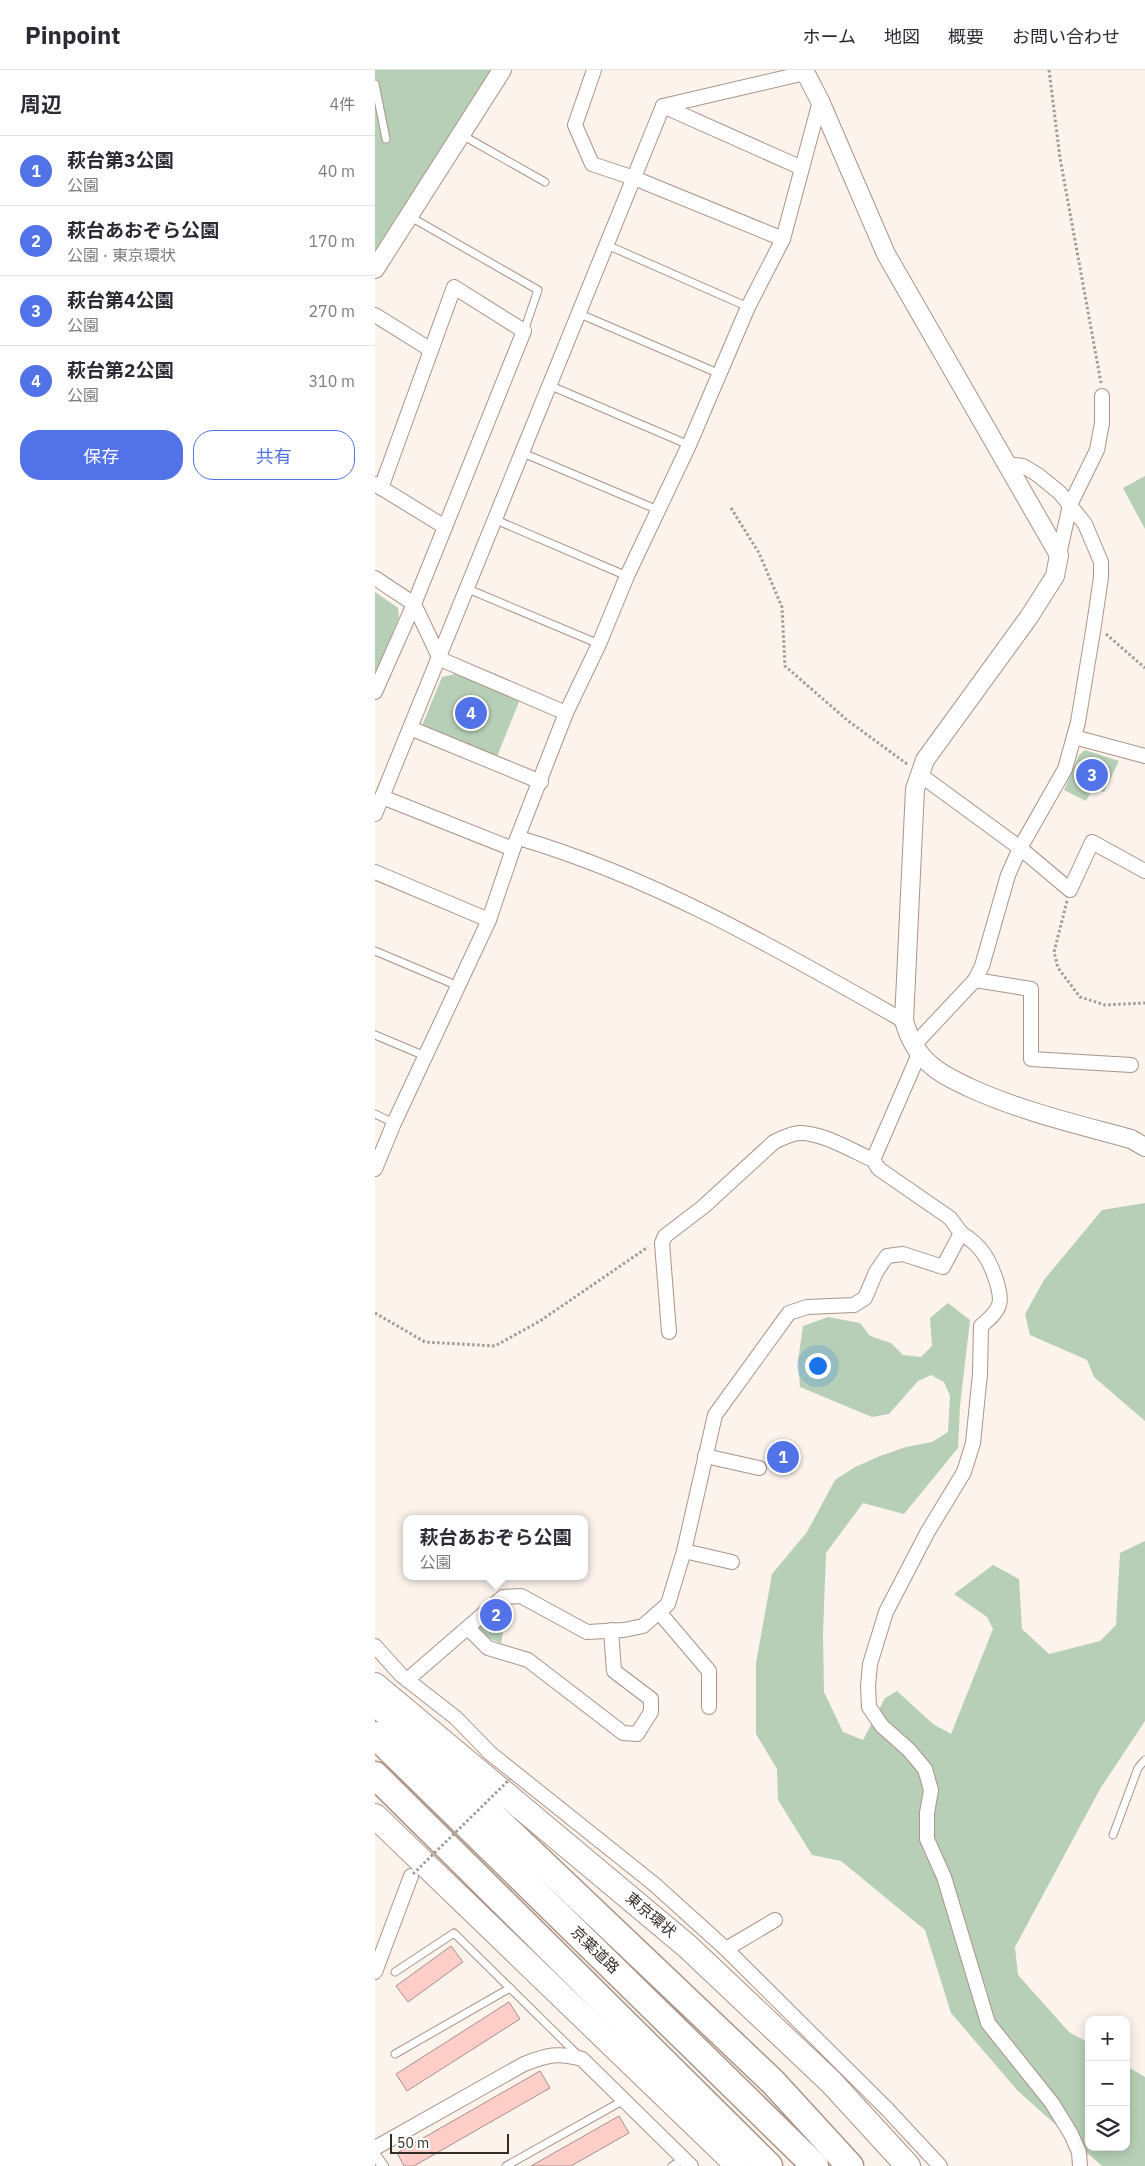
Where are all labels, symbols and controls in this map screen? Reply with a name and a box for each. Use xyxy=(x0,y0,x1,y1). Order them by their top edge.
text: Pinpoint xyxy=(25,19,120,51)
text: ホーム xyxy=(803,25,856,48)
text: 地図 xyxy=(884,25,920,48)
text: 概要 xyxy=(948,25,984,48)
text: お問い合わせ xyxy=(1012,25,1120,48)
text: 周辺 xyxy=(20,90,62,118)
text: 4件 xyxy=(329,94,355,114)
text: 萩台第3公園 xyxy=(67,148,173,172)
text: 1 xyxy=(31,161,41,181)
text: 40 m xyxy=(318,161,355,181)
text: 公園 xyxy=(67,175,99,195)
text: 萩台あおぞら公園 xyxy=(67,218,219,242)
text: 2 xyxy=(31,231,41,251)
text: 170 m xyxy=(308,231,355,251)
text: 公園 · 東京環状 xyxy=(67,245,176,265)
text: 萩台第4公園 xyxy=(67,288,173,312)
text: 3 xyxy=(31,301,41,321)
text: 270 m xyxy=(308,301,355,321)
text: 公園 xyxy=(67,315,99,335)
text: 萩台第2公園 xyxy=(67,358,173,382)
text: 4 xyxy=(31,371,41,391)
text: 310 m xyxy=(308,371,355,391)
text: 公園 xyxy=(67,385,99,405)
button: 保存 xyxy=(20,430,183,480)
button: 共有 xyxy=(193,430,355,480)
pin: 4 xyxy=(455,694,487,732)
pin: 3 xyxy=(1076,756,1108,794)
your location xyxy=(805,1353,831,1379)
pin: 1 xyxy=(767,1438,799,1476)
popup xyxy=(403,1515,588,1580)
text: 萩台あおぞら公園 xyxy=(419,1525,572,1549)
text: 公園 xyxy=(419,1552,452,1572)
pin: 2 xyxy=(480,1596,512,1634)
street label: 東京環状 xyxy=(622,1888,680,1941)
street label: 京葉道路 xyxy=(567,1922,624,1977)
map controls xyxy=(1085,2016,1130,2151)
button: + xyxy=(1085,2016,1130,2061)
button: − xyxy=(1085,2061,1130,2106)
button: layers xyxy=(1085,2106,1130,2151)
scale bar xyxy=(390,2131,509,2154)
text: 50 m xyxy=(397,2134,429,2152)

